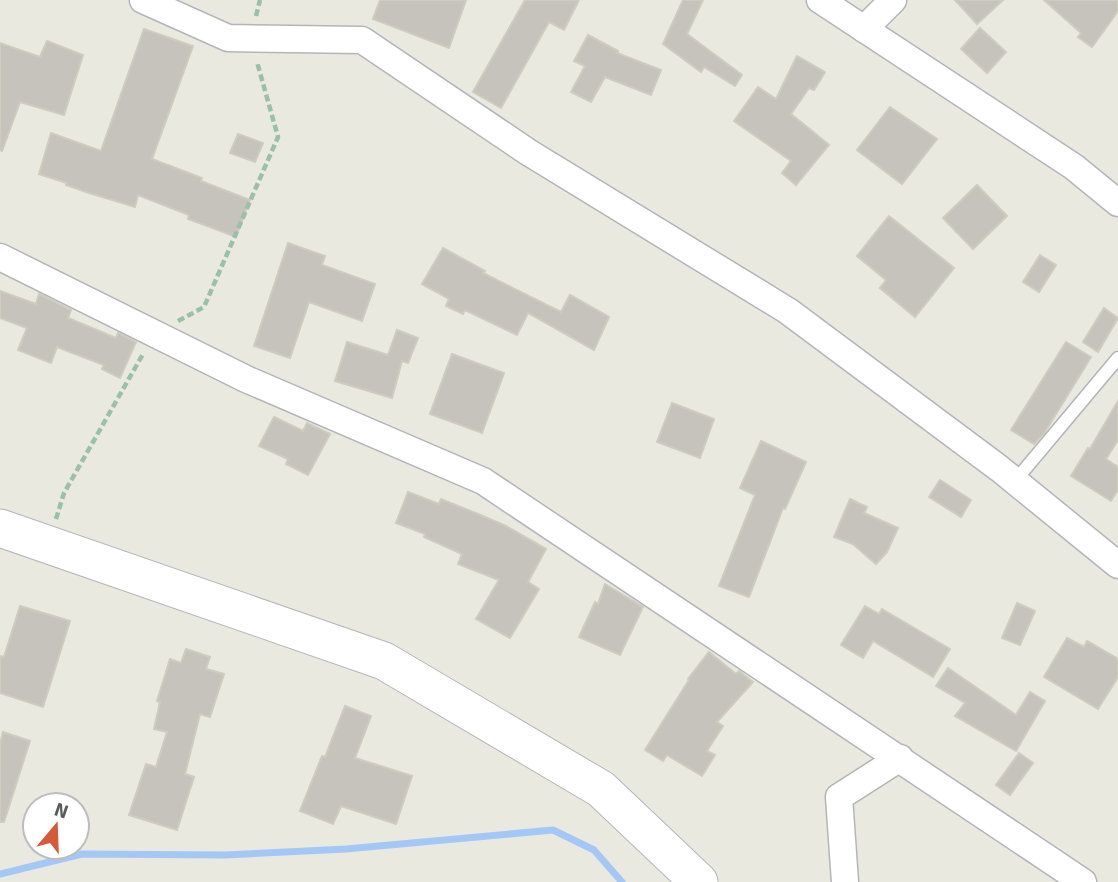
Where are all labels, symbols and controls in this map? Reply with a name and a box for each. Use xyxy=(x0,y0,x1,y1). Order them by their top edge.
north arrow xyxy=(21,791,91,861)
text: N xyxy=(51,797,71,824)

